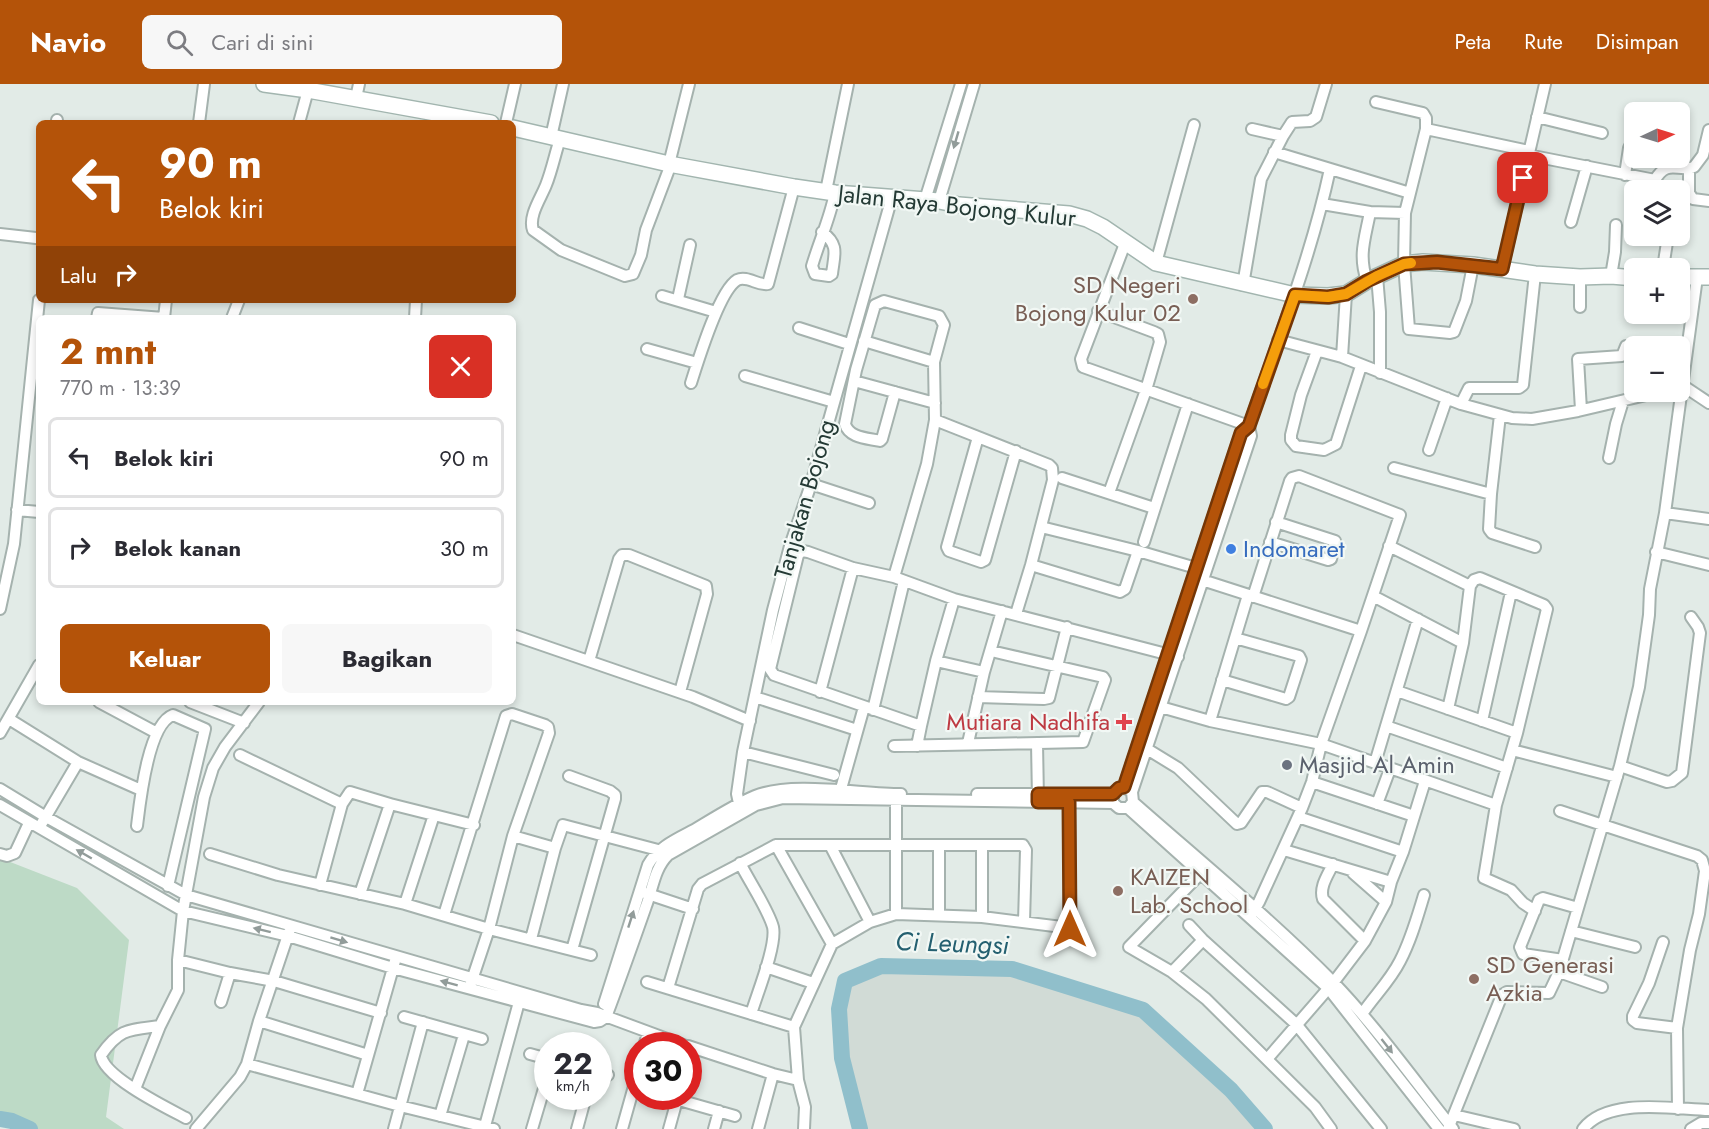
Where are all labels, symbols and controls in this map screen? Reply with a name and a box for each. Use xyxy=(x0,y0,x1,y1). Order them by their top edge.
search box xyxy=(142,15,562,69)
text: Navio xyxy=(30,22,106,63)
icon: search xyxy=(163,26,196,59)
text: Cari di sini xyxy=(211,26,313,58)
text: Peta xyxy=(1454,27,1491,57)
text: Rute xyxy=(1524,27,1563,57)
text: Disimpan xyxy=(1596,27,1679,57)
north arrow xyxy=(1624,102,1690,168)
map controls xyxy=(1624,102,1690,402)
one-way arrow xyxy=(951,131,961,149)
text: 90 m xyxy=(159,133,262,194)
icon: left xyxy=(60,144,138,222)
pin xyxy=(1497,152,1548,203)
icon: arrive xyxy=(1506,161,1539,194)
street label: Jalan Raya Bojong Kulur xyxy=(833,175,1079,235)
button: layers xyxy=(1624,180,1690,246)
text: Belok kiri xyxy=(159,189,264,228)
icon: right xyxy=(109,258,142,291)
button: + xyxy=(1624,258,1690,324)
text: Lalu xyxy=(60,259,97,291)
place label: SD Negeri Bojong Kulur 02 xyxy=(1015,267,1181,330)
marker: SD Negeri Bojong Kulur 02 xyxy=(1186,292,1200,306)
text: 2 mnt xyxy=(60,325,156,377)
button: close xyxy=(429,335,492,398)
button: − xyxy=(1624,336,1690,402)
text: 770 m · 13:39 xyxy=(60,374,181,403)
street label: Tanjakan Bojong xyxy=(765,415,844,583)
icon: left xyxy=(63,441,96,474)
text: Belok kiri xyxy=(114,442,213,474)
text: 90 m xyxy=(439,442,489,474)
icon: right xyxy=(63,531,96,564)
place label: Indomaret xyxy=(1243,531,1345,566)
text: Belok kanan xyxy=(114,532,241,564)
text: 30 m xyxy=(440,532,489,564)
marker: Indomaret xyxy=(1224,542,1238,556)
button: Keluar xyxy=(60,624,270,693)
button: Bagikan xyxy=(282,624,492,693)
place label: Mutiara Nadhifa xyxy=(946,704,1110,739)
marker: Mutiara Nadhifa xyxy=(1115,713,1133,731)
place label: Masjid Al Amin xyxy=(1299,747,1455,782)
marker: Masjid Al Amin xyxy=(1280,758,1294,772)
one-way arrow xyxy=(75,849,92,859)
place label: KAIZEN Lab. School xyxy=(1130,859,1248,922)
marker: KAIZEN Lab. School xyxy=(1111,884,1125,898)
position arrow xyxy=(1038,897,1102,961)
one-way arrow xyxy=(627,910,636,928)
water label: Ci Leungsi xyxy=(895,922,1010,964)
one-way arrow xyxy=(252,924,271,934)
one-way arrow xyxy=(330,936,348,945)
place label: SD Generasi Azkia xyxy=(1486,947,1614,1010)
marker: SD Generasi Azkia xyxy=(1467,972,1481,986)
one-way arrow xyxy=(440,978,458,987)
speed limit sign: 30 xyxy=(624,1032,702,1110)
one-way arrow xyxy=(1380,1038,1393,1054)
text: 22 xyxy=(553,1042,593,1085)
text: km/h xyxy=(556,1075,590,1097)

